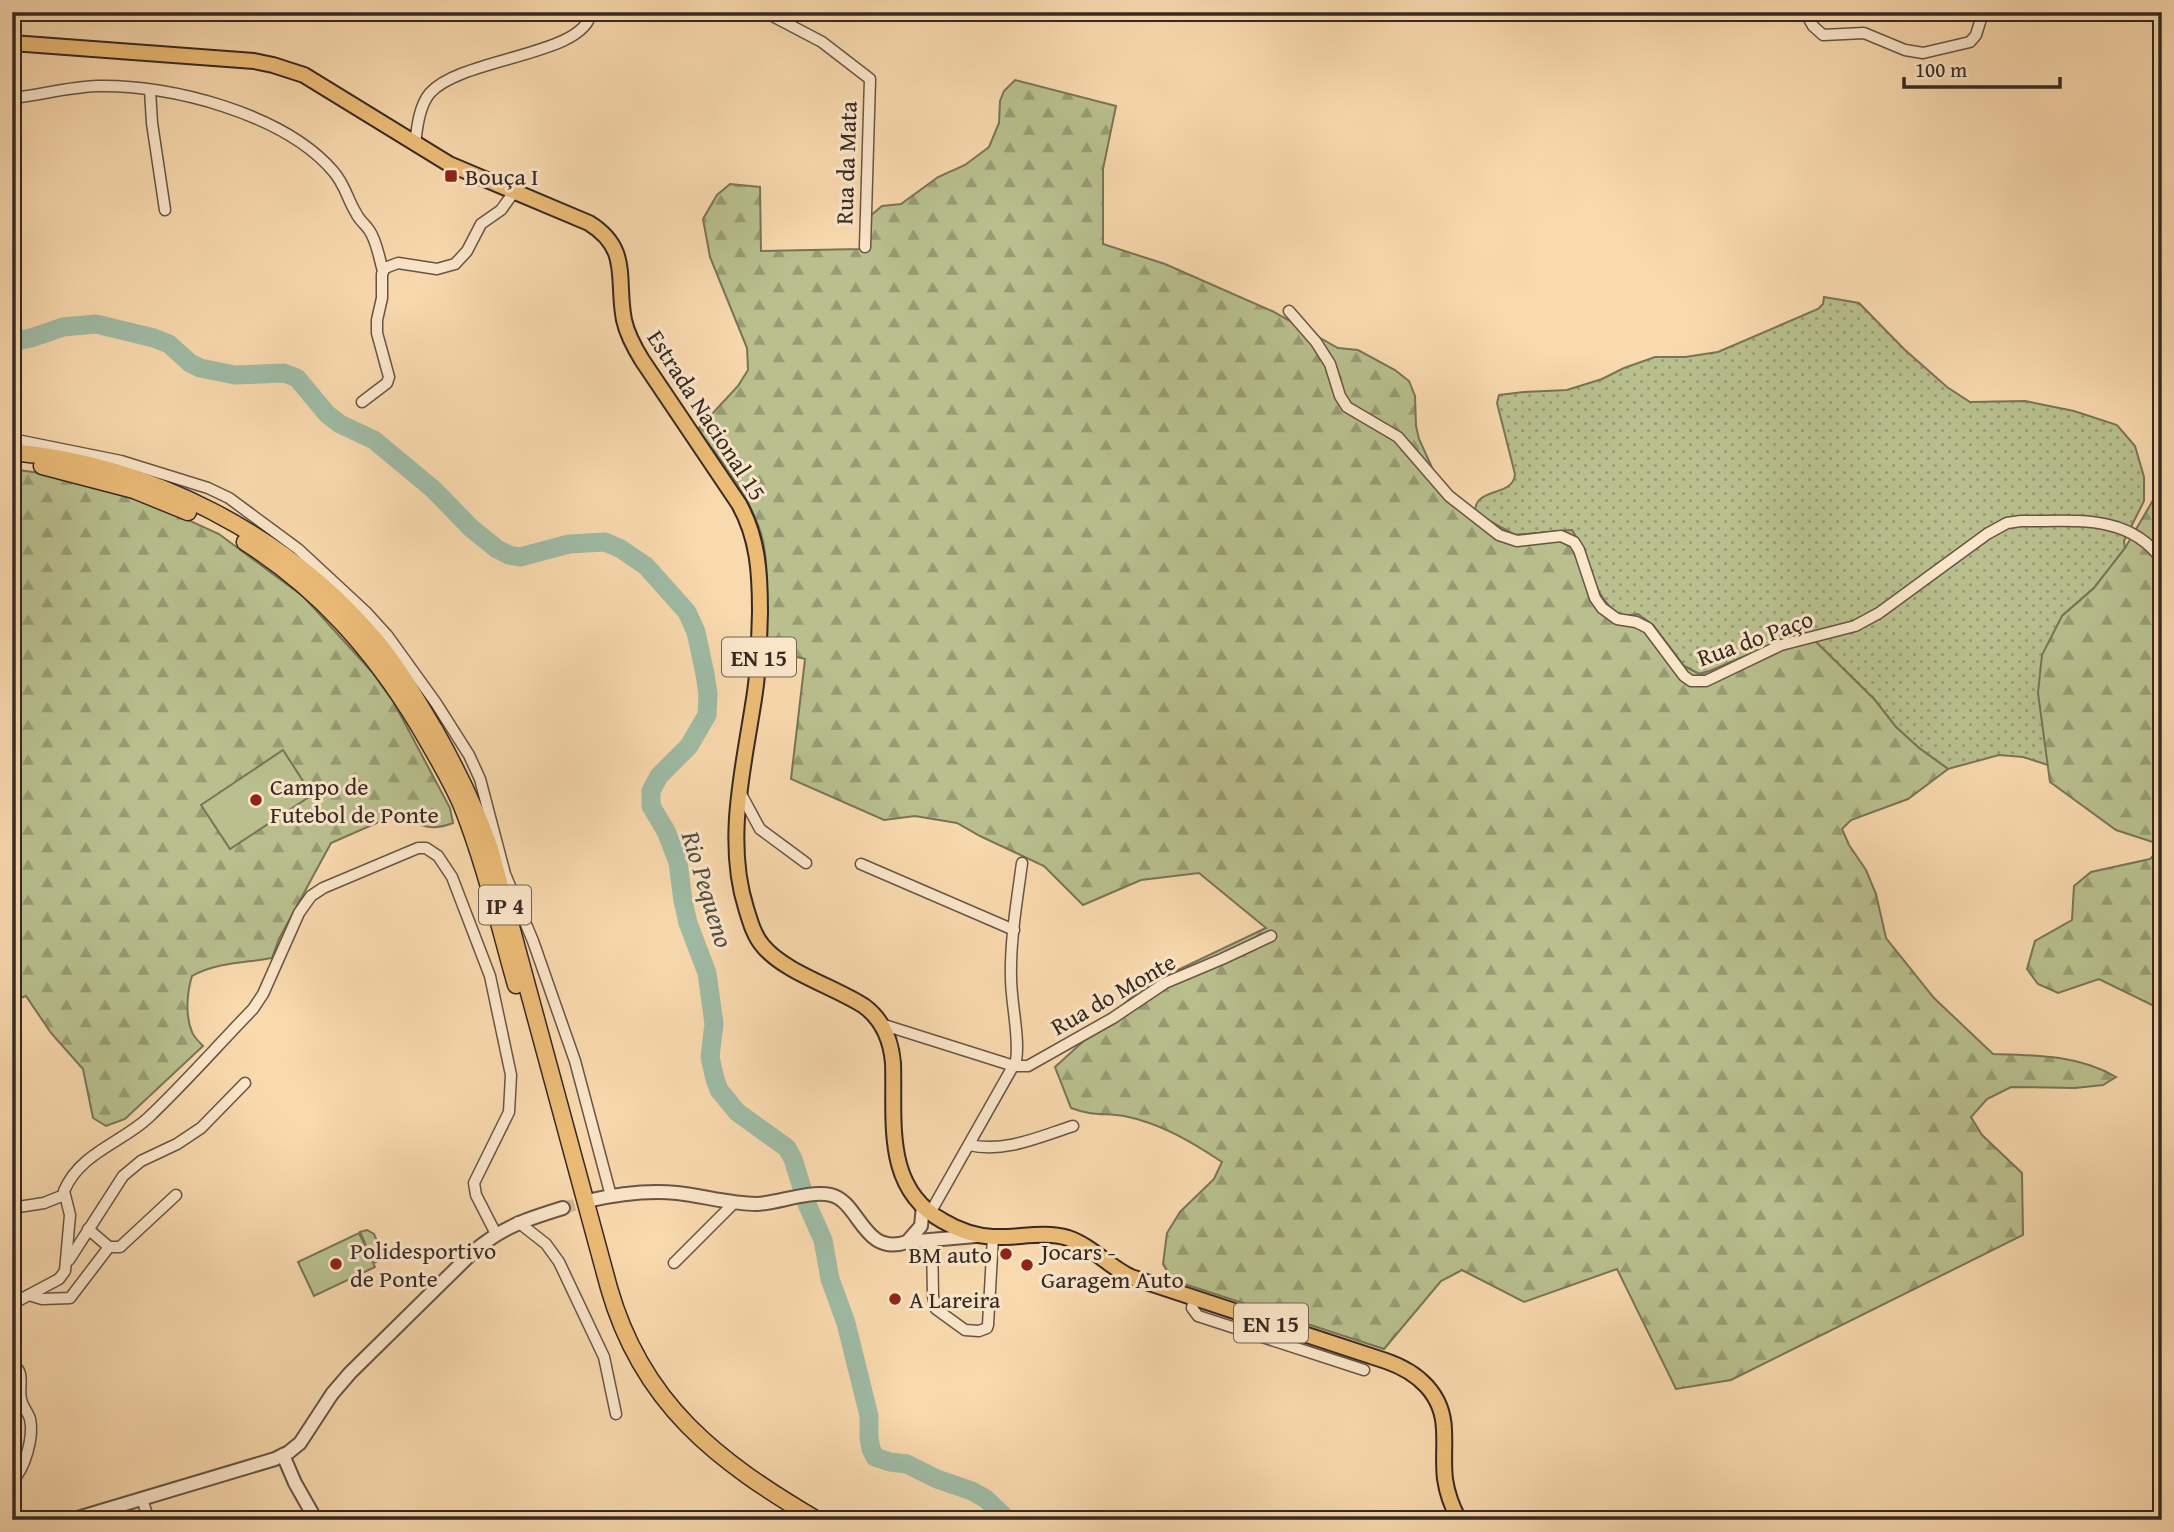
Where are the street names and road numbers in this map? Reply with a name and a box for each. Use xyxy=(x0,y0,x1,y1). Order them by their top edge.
street label: Rua da Mata xyxy=(826,100,866,225)
street label: Estrada Nacional 15 xyxy=(639,323,775,507)
street label: Rua do Paço xyxy=(1692,601,1818,675)
road number: EN 15 xyxy=(722,638,796,677)
road number: IP 4 xyxy=(479,885,531,924)
street label: Rua do Monte xyxy=(1044,944,1182,1044)
road number: EN 15 xyxy=(1234,1304,1308,1342)

